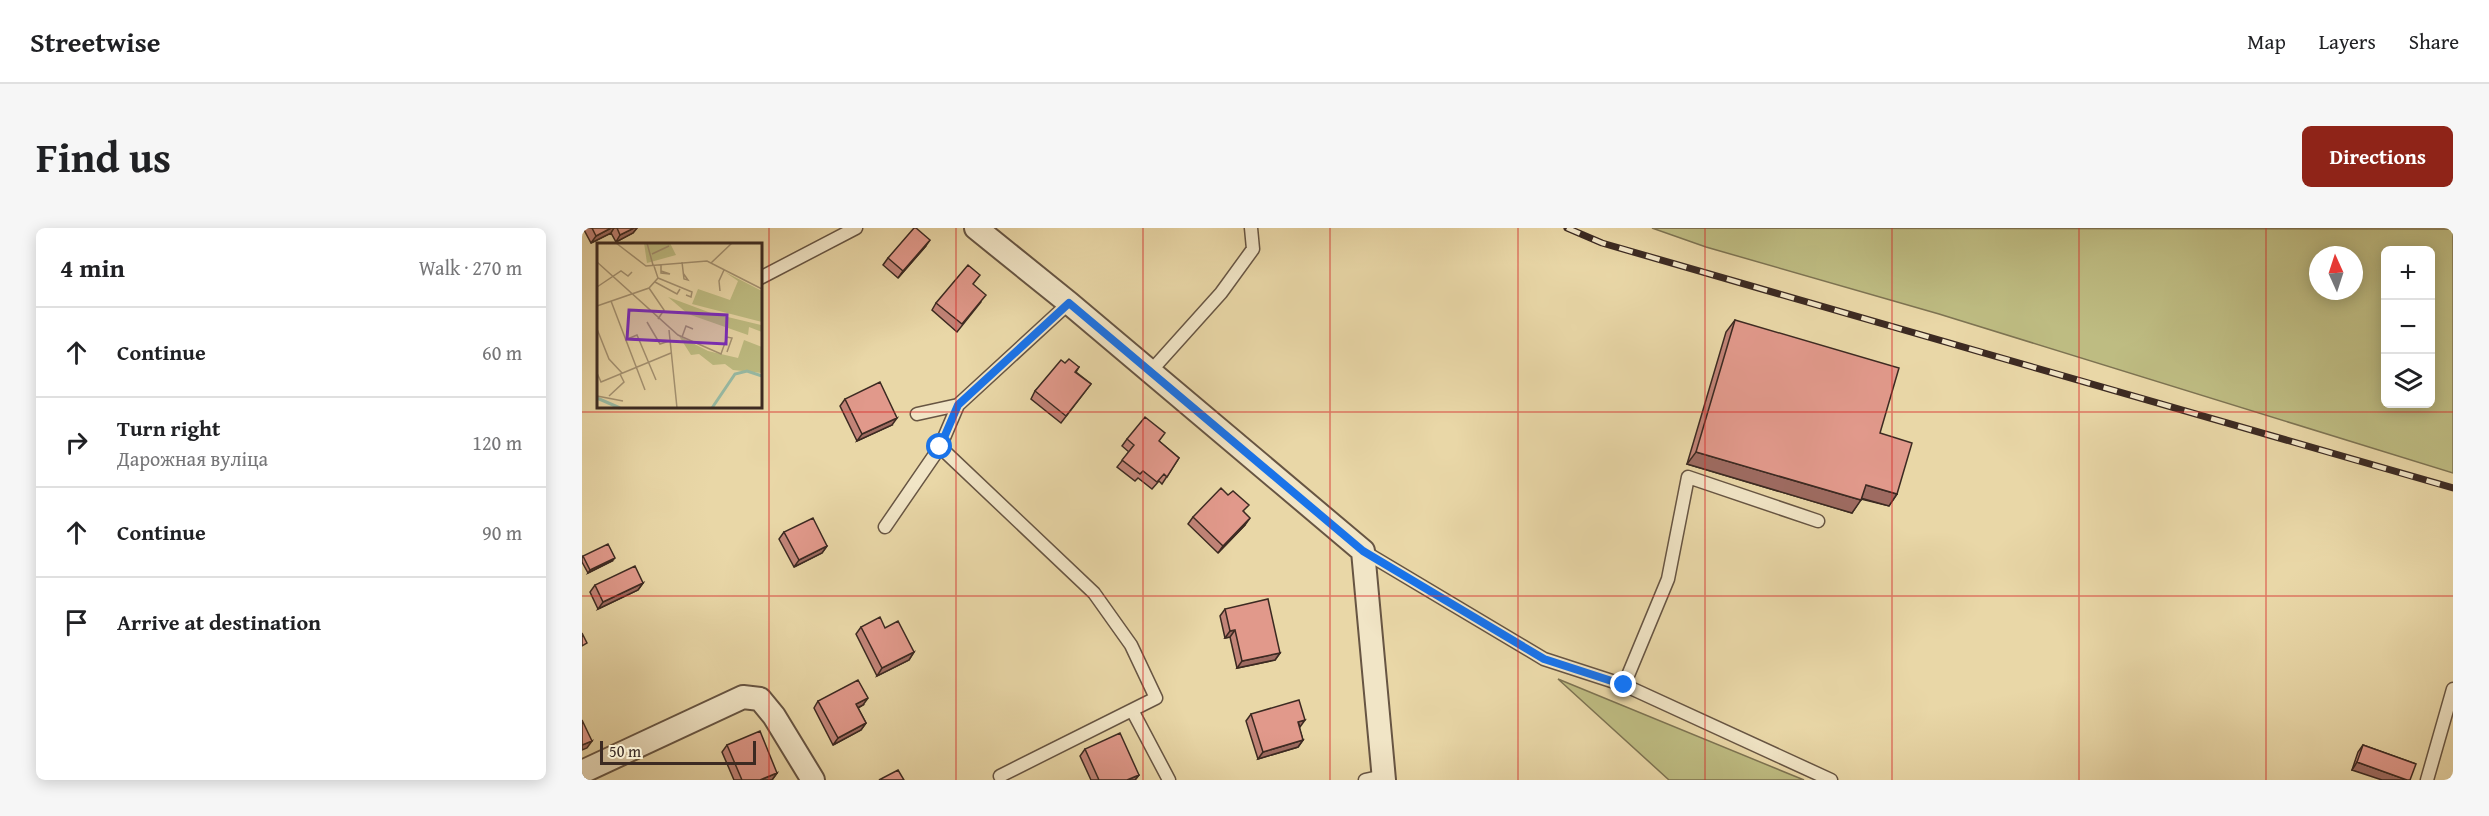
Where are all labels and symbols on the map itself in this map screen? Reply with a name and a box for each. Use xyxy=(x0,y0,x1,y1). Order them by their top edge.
inset map xyxy=(597,243,762,408)
north arrow xyxy=(2309,246,2363,300)
route start xyxy=(926,433,952,459)
route end xyxy=(1610,671,1636,697)
scale bar xyxy=(600,738,756,766)

